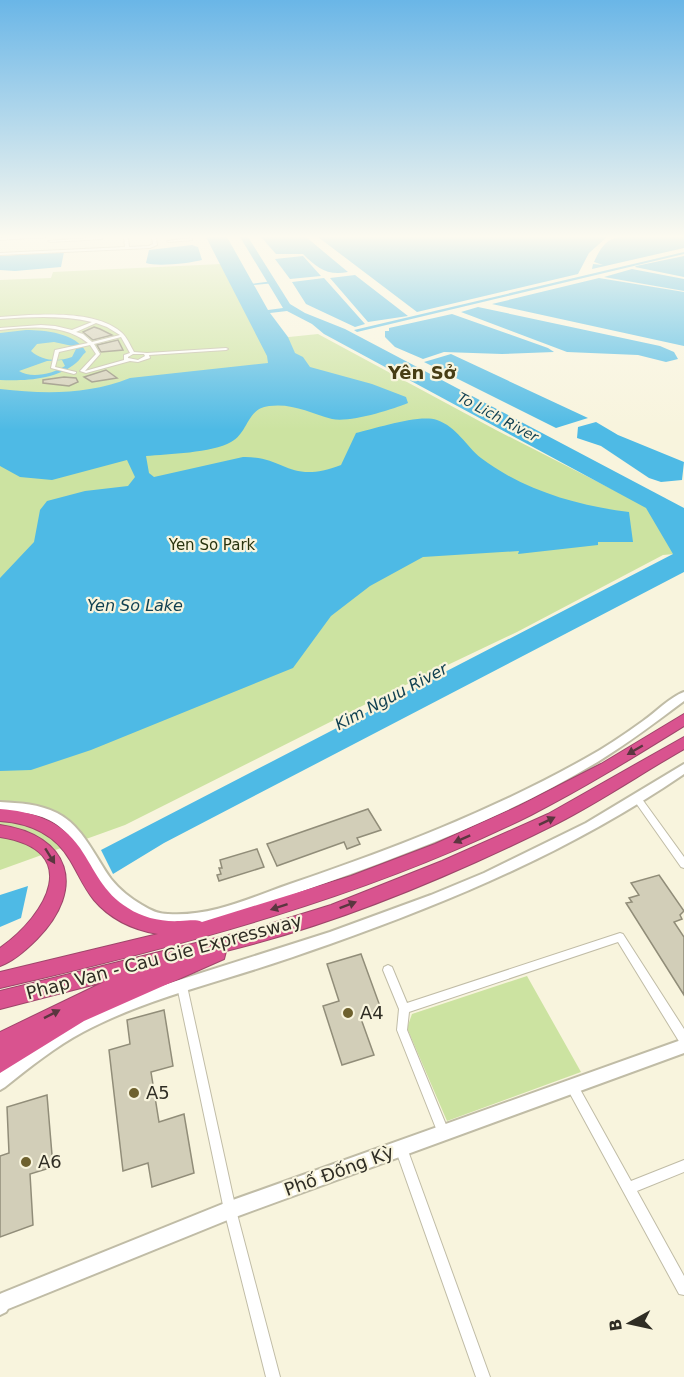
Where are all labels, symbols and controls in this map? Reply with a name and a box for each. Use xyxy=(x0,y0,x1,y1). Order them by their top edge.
district label: Yên Sở xyxy=(387,362,457,383)
water label: To Lich River xyxy=(455,389,542,445)
park label: Yen So Park xyxy=(168,536,256,554)
water label: Yen So Lake xyxy=(87,596,183,615)
water label: Kim Nguu River xyxy=(332,658,452,734)
one-way arrow xyxy=(626,745,643,755)
one-way arrow xyxy=(538,816,555,826)
one-way arrow xyxy=(453,835,470,844)
one-way arrow xyxy=(44,848,55,864)
one-way arrow xyxy=(339,900,357,910)
one-way arrow xyxy=(270,903,288,912)
street label: Phap Van - Cau Gie Expressway xyxy=(24,909,305,1004)
place label: A4 xyxy=(360,1002,384,1023)
marker: A4 xyxy=(341,1006,355,1020)
one-way arrow xyxy=(43,1009,60,1019)
place label: A5 xyxy=(146,1082,170,1103)
marker: A5 xyxy=(127,1086,141,1100)
street label: Phố Đống Kỳ xyxy=(281,1141,397,1200)
place label: A6 xyxy=(38,1151,62,1172)
marker: A6 xyxy=(19,1155,33,1169)
north arrow xyxy=(600,1293,660,1353)
text: B xyxy=(605,1318,626,1332)

